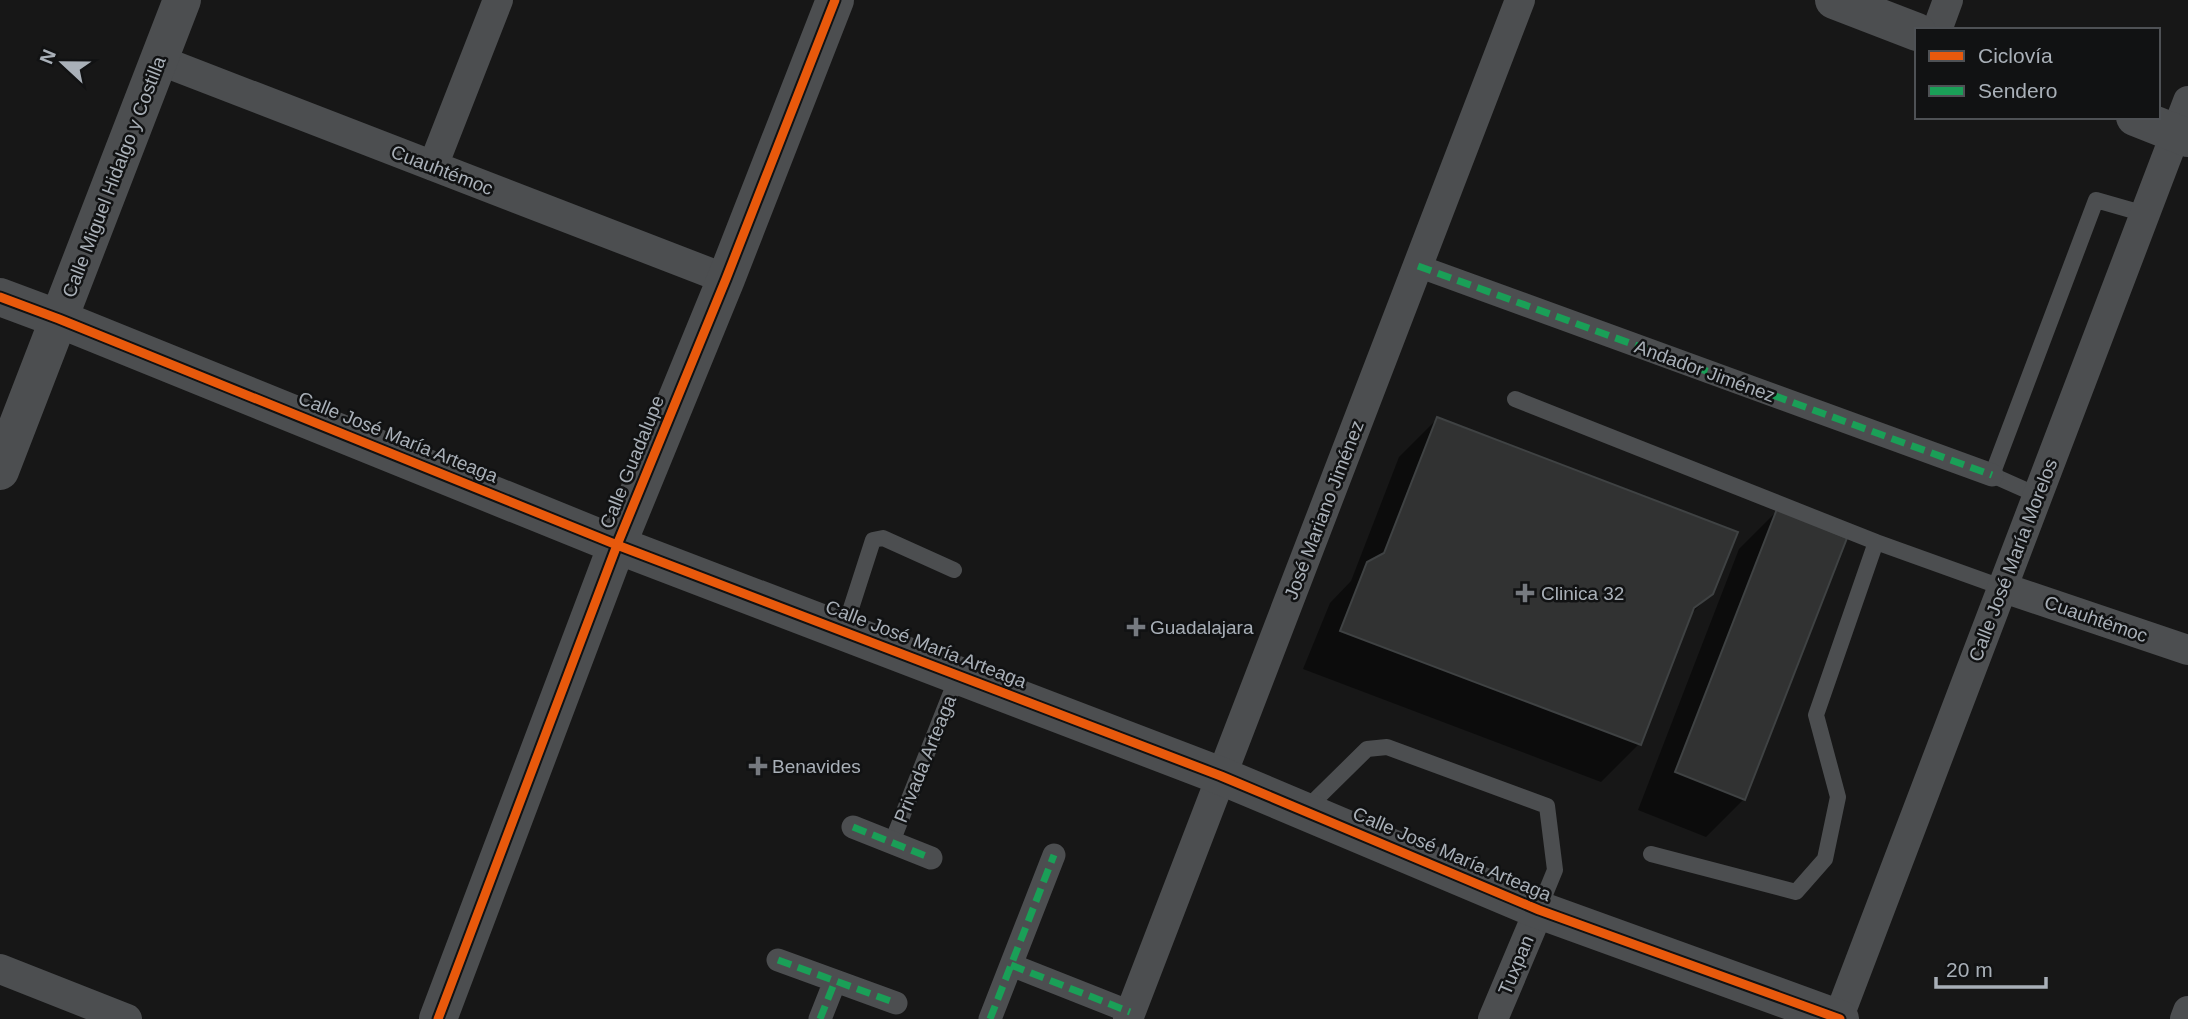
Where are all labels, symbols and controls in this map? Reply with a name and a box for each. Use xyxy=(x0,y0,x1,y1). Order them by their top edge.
north arrow xyxy=(28,28,98,98)
legend xyxy=(1915,28,2160,119)
text: Ciclovía xyxy=(1978,44,2053,67)
text: N xyxy=(35,47,60,67)
street label: Calle Miguel Hidalgo y Costilla xyxy=(58,53,170,301)
text: Sendero xyxy=(1978,79,2057,102)
street label: Cuauhtémoc xyxy=(388,141,496,199)
street label: Andador Jiménez xyxy=(1632,336,1778,406)
street label: Calle José María Arteaga xyxy=(295,387,501,487)
street label: Calle Guadalupe xyxy=(596,392,668,532)
street label: José Mariano Jiménez xyxy=(1280,418,1368,602)
street label: Calle José María Morelos xyxy=(1965,456,2061,664)
marker: Clinica 32 xyxy=(1515,583,1535,603)
place label: Clinica 32 xyxy=(1541,583,1624,604)
street label: Cuauhtémoc xyxy=(2042,592,2150,646)
street label: Calle José María Arteaga xyxy=(823,596,1030,692)
place label: Guadalajara xyxy=(1150,617,1254,638)
marker: Guadalajara xyxy=(1128,619,1144,635)
street label: Privada Arteaga xyxy=(890,692,960,826)
place label: Benavides xyxy=(772,756,861,777)
marker: Benavides xyxy=(750,758,766,774)
street label: Calle José María Arteaga xyxy=(1350,803,1555,906)
street label: Tuxpan xyxy=(1494,932,1538,998)
scale bar xyxy=(1936,946,2046,990)
text: 20 m xyxy=(1946,958,1993,981)

